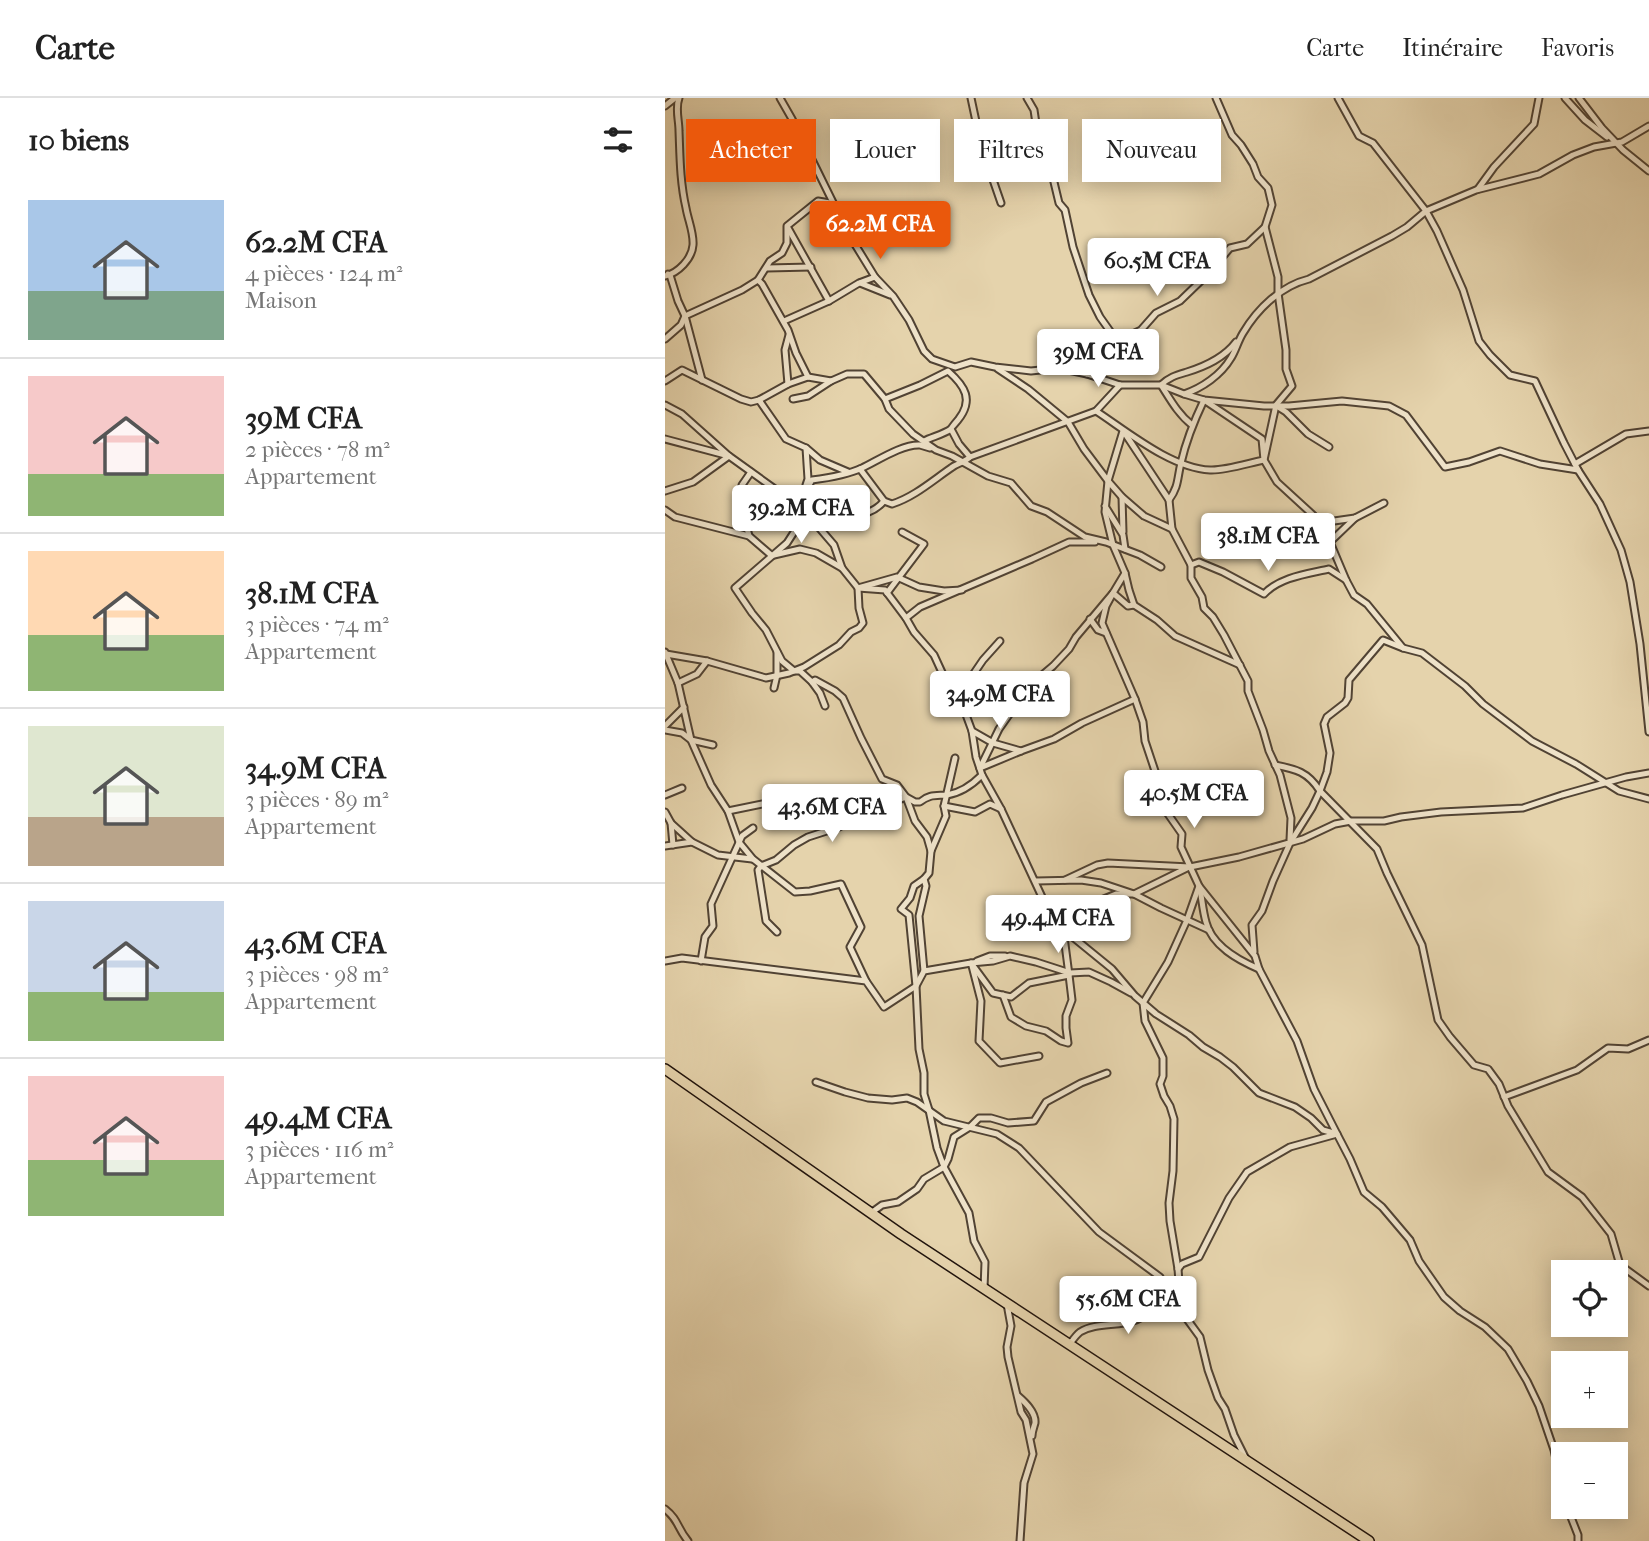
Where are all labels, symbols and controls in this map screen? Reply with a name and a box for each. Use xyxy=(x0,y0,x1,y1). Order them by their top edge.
text: Carte xyxy=(35,29,115,68)
text: Carte xyxy=(1306,34,1364,62)
text: Itinéraire xyxy=(1402,34,1503,62)
text: Favoris xyxy=(1541,34,1614,62)
chip: Acheter xyxy=(686,119,816,182)
chip: Louer xyxy=(830,119,940,182)
chip: Filtres xyxy=(954,119,1068,182)
chip: Nouveau xyxy=(1082,119,1221,182)
icon: filters xyxy=(599,121,637,159)
text: 10 biens xyxy=(28,123,129,158)
pin: 62.2M CFA xyxy=(800,202,960,261)
text: 62.2M CFA xyxy=(826,210,934,237)
text: 62.2M CFA xyxy=(245,225,387,260)
icon: home xyxy=(84,228,168,312)
pin: 60.5M CFA xyxy=(1077,238,1237,298)
text: 60.5M CFA xyxy=(1104,247,1210,274)
text: 4 pièces · 124 m² xyxy=(245,260,403,287)
text: Maison xyxy=(245,287,317,314)
pin: 39M CFA xyxy=(1033,330,1163,389)
text: 39M CFA xyxy=(1053,338,1143,365)
text: 39M CFA xyxy=(245,401,362,436)
icon: home xyxy=(84,404,168,488)
text: 2 pièces · 78 m² xyxy=(245,436,390,463)
text: Appartement xyxy=(245,463,377,490)
pin: 39.2M CFA xyxy=(721,486,881,545)
text: 39.2M CFA xyxy=(748,494,854,521)
pin: 38.1M CFA xyxy=(1188,514,1348,573)
text: 38.1M CFA xyxy=(1217,522,1319,549)
text: 38.1M CFA xyxy=(245,576,378,611)
icon: home xyxy=(84,579,168,663)
text: 3 pièces · 74 m² xyxy=(245,611,389,638)
text: Appartement xyxy=(245,638,377,665)
pin: 34.9M CFA xyxy=(920,672,1080,731)
text: 34.9M CFA xyxy=(946,680,1054,707)
text: 34.9M CFA xyxy=(245,751,386,786)
icon: home xyxy=(84,754,168,838)
pin: 40.5M CFA xyxy=(1114,770,1274,830)
text: 40.5M CFA xyxy=(1140,779,1248,806)
pin: 43.6M CFA xyxy=(752,784,912,844)
text: 3 pièces · 89 m² xyxy=(245,786,388,813)
text: 43.6M CFA xyxy=(778,793,886,820)
text: Appartement xyxy=(245,813,377,840)
pin: 49.4M CFA xyxy=(978,896,1138,955)
text: 49.4M CFA xyxy=(1002,904,1114,931)
text: 43.6M CFA xyxy=(245,926,386,961)
icon: home xyxy=(84,929,168,1013)
text: 3 pièces · 98 m² xyxy=(245,961,388,988)
text: Appartement xyxy=(245,988,377,1015)
text: 49.4M CFA xyxy=(245,1101,392,1136)
icon: home xyxy=(84,1104,168,1188)
text: 3 pièces · 116 m² xyxy=(245,1136,394,1163)
text: Appartement xyxy=(245,1163,377,1190)
map controls xyxy=(1551,1260,1628,1519)
button: locate xyxy=(1551,1260,1628,1337)
pin: 55.6M CFA xyxy=(1048,1276,1208,1336)
text: 55.6M CFA xyxy=(1076,1285,1180,1312)
button: + xyxy=(1551,1351,1628,1428)
button: − xyxy=(1551,1442,1628,1519)

